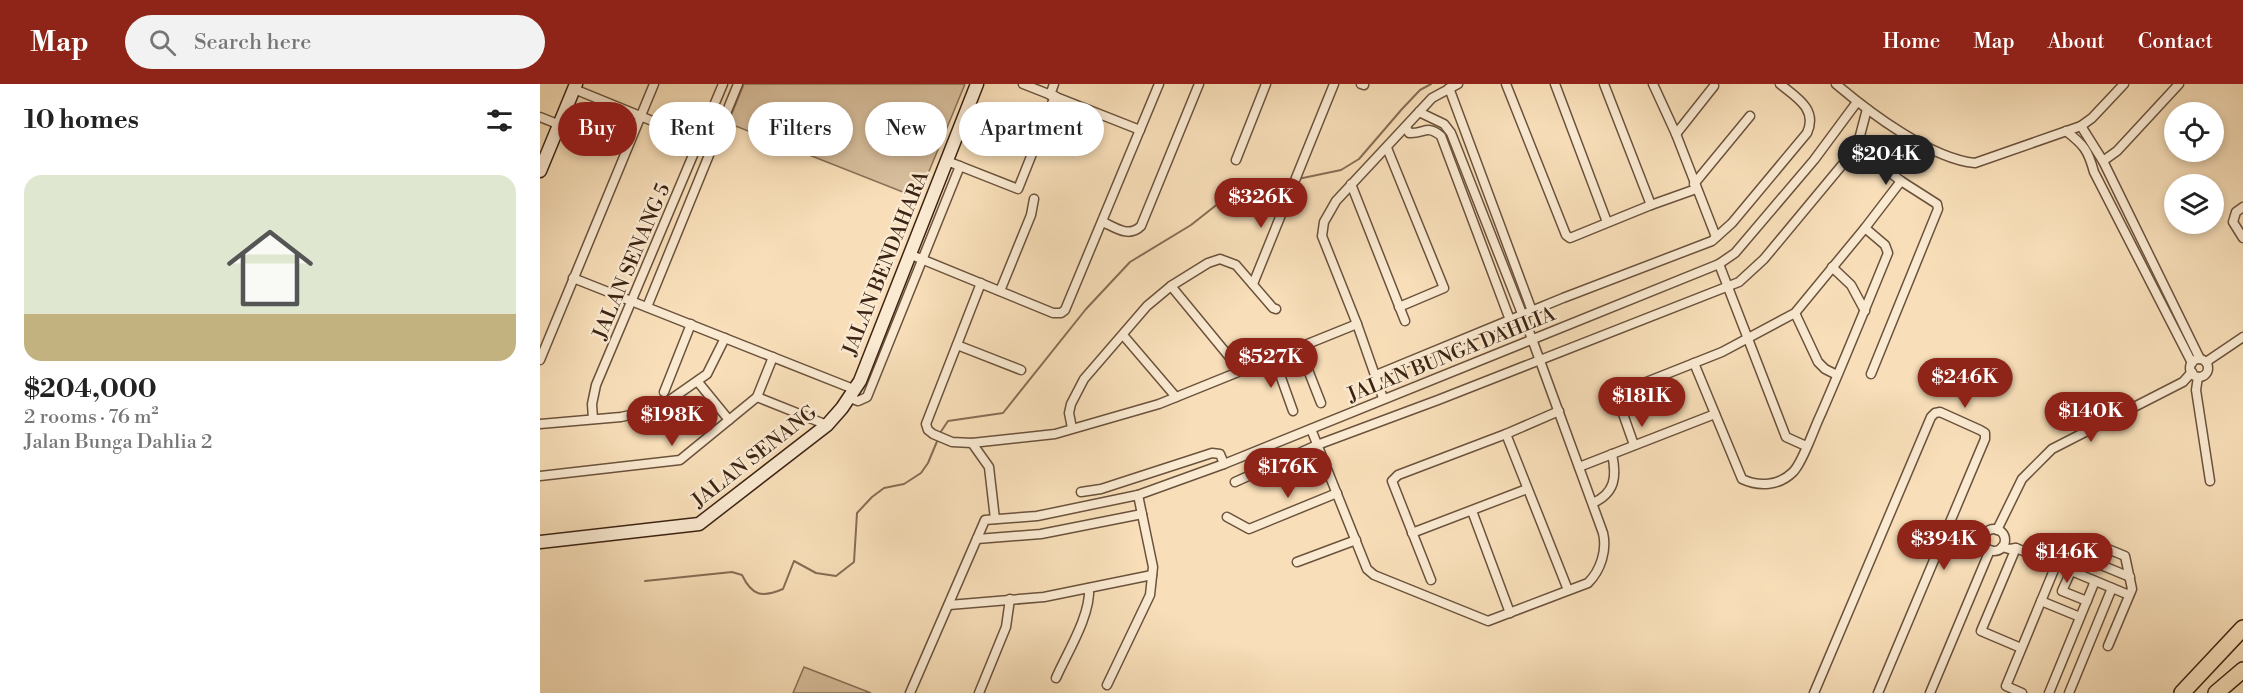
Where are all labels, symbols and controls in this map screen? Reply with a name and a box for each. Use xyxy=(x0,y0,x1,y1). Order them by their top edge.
search box xyxy=(125,15,545,69)
text: Map xyxy=(30,25,89,60)
icon: search xyxy=(146,26,179,59)
text: Search here xyxy=(194,29,311,56)
text: Home xyxy=(1883,29,1940,55)
text: Map xyxy=(1973,29,2015,55)
text: About xyxy=(2048,29,2105,55)
text: Contact xyxy=(2138,29,2213,55)
chip: Buy xyxy=(558,102,637,156)
chip: Rent xyxy=(649,102,736,156)
chip: Filters xyxy=(748,102,853,156)
chip: New xyxy=(865,102,947,156)
chip: Apartment xyxy=(959,102,1104,156)
map controls xyxy=(2164,102,2224,234)
button: locate xyxy=(2164,102,2224,162)
text: 10 homes xyxy=(24,104,139,136)
icon: filters xyxy=(483,104,516,137)
pin: $204K xyxy=(1844,135,1928,186)
text: $204K xyxy=(1852,142,1920,167)
street label: JALAN BENDAHARA xyxy=(838,166,935,360)
button: layers xyxy=(2164,174,2224,234)
pin: $326K xyxy=(1219,178,1303,229)
street label: JALAN SENANG 5 xyxy=(588,180,677,344)
text: $326K xyxy=(1228,185,1294,210)
icon: home xyxy=(216,214,324,322)
street label: JALAN BUNGA DAHLIA xyxy=(1343,302,1560,409)
pin: $527K xyxy=(1229,338,1313,389)
text: $527K xyxy=(1239,345,1303,370)
pin: $246K xyxy=(1923,358,2007,409)
text: $246K xyxy=(1932,365,1998,390)
text: $204,000 xyxy=(24,373,157,405)
pin: $181K xyxy=(1600,377,1684,428)
text: $181K xyxy=(1612,384,1672,409)
pin: $140K xyxy=(2049,392,2133,443)
pin: $198K xyxy=(630,396,714,447)
text: $140K xyxy=(2059,399,2123,424)
street label: JALAN SENANG xyxy=(687,400,823,514)
text: $198K xyxy=(641,403,703,428)
text: 2 rooms · 76 m² xyxy=(24,405,158,430)
text: Jalan Bunga Dahlia 2 xyxy=(24,430,212,455)
pin: $176K xyxy=(1246,448,1330,499)
text: $176K xyxy=(1258,455,1318,480)
pin: $394K xyxy=(1902,520,1986,571)
text: $394K xyxy=(1911,527,1977,552)
pin: $146K xyxy=(2025,533,2109,584)
text: $146K xyxy=(2036,540,2098,565)

